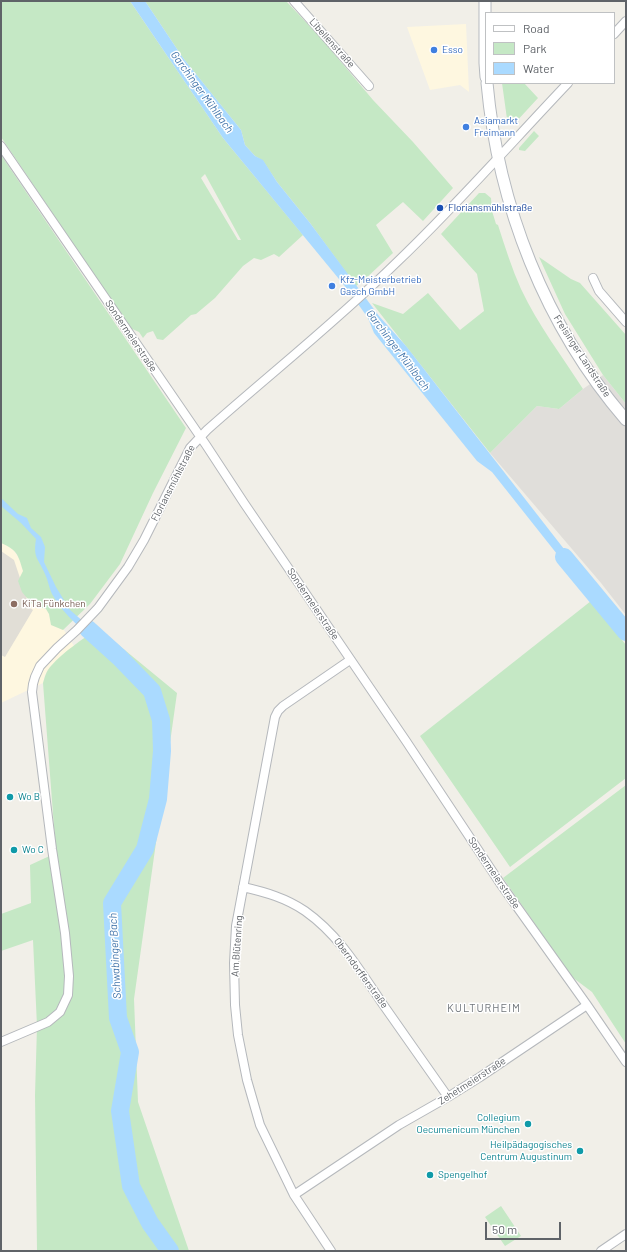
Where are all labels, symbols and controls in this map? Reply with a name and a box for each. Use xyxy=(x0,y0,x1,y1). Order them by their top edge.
legend xyxy=(485,12,615,84)
street label: Libellenstraße xyxy=(307,16,357,70)
text: Road xyxy=(523,21,550,35)
text: Park xyxy=(523,41,547,55)
place label: Esso xyxy=(442,44,463,56)
marker: Esso xyxy=(429,45,439,55)
water label: Garchinger Mühlbach xyxy=(168,49,236,135)
text: Water xyxy=(523,61,554,75)
place label: Asiamarkt Freimann xyxy=(474,115,518,138)
marker: Asiamarkt Freimann xyxy=(461,122,471,132)
place label: Floriansmühlstraße xyxy=(448,202,532,214)
marker: Floriansmühlstraße xyxy=(435,203,445,213)
place label: Kfz-Meisterbetrieb Gasch GmbH xyxy=(340,274,422,298)
marker: Kfz-Meisterbetrieb Gasch GmbH xyxy=(327,281,337,291)
street label: Sondermeierstraße xyxy=(103,298,159,374)
water label: Garchinger Mühlbach xyxy=(363,307,433,393)
street label: Freisinger Landstraße xyxy=(551,313,613,399)
street label: Floriansmühlstraße xyxy=(149,443,197,523)
street label: Sondermeierstraße xyxy=(285,566,341,642)
place label: KiTa Fünkchen xyxy=(22,598,86,610)
marker: KiTa Fünkchen xyxy=(9,599,19,609)
place label: Wo B xyxy=(18,791,40,803)
marker: Wo B xyxy=(5,792,15,802)
street label: Sondermeierstraße xyxy=(466,835,522,911)
place label: Wo C xyxy=(22,844,44,856)
marker: Wo C xyxy=(9,845,19,855)
water label: Schwabinger Bach xyxy=(106,913,124,999)
street label: Am Blütenring xyxy=(229,915,245,977)
street label: Oberndorfferstraße xyxy=(331,935,391,1011)
district label: KULTURHEIM xyxy=(447,1001,521,1015)
street label: Zehetmeierstraße xyxy=(436,1055,508,1107)
place label: Collegium Oecumenicum München xyxy=(417,1112,520,1136)
marker: Collegium Oecumenicum München xyxy=(523,1119,533,1129)
place label: Heilpädagogisches Centrum Augustinum xyxy=(480,1139,572,1162)
marker: Heilpädagogisches Centrum Augustinum xyxy=(575,1146,585,1156)
place label: Spengelhof xyxy=(438,1169,487,1181)
marker: Spengelhof xyxy=(425,1170,435,1180)
scale bar xyxy=(487,1214,563,1240)
text: 50 m xyxy=(492,1222,517,1236)

